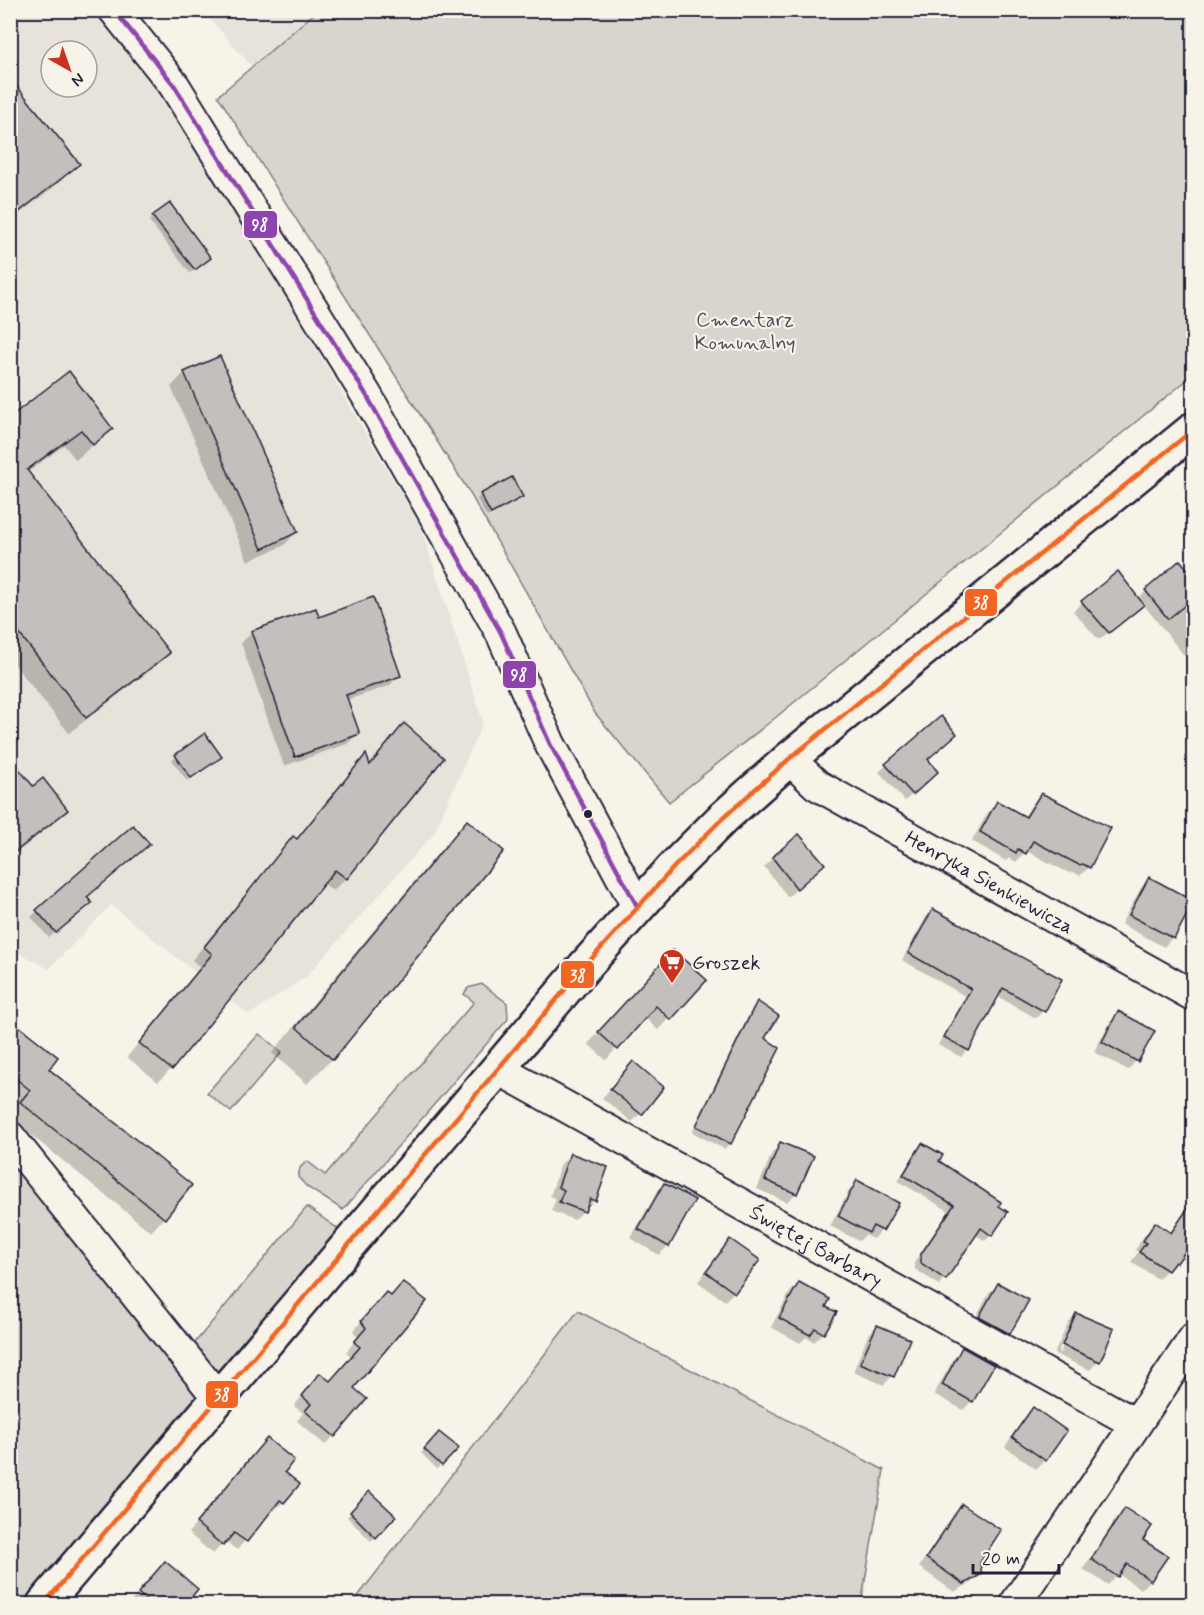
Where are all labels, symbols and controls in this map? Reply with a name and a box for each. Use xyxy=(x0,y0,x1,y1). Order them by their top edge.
north arrow xyxy=(39,39,99,99)
text: N xyxy=(67,68,89,91)
line badge: 98 xyxy=(243,210,278,239)
text: 98 xyxy=(252,215,269,236)
park label: Cmentarz Komunalny xyxy=(694,307,796,357)
line badge: 38 xyxy=(964,588,998,617)
text: 38 xyxy=(973,593,989,614)
line badge: 98 xyxy=(502,660,537,689)
text: 98 xyxy=(511,665,528,686)
unlabelled marker xyxy=(582,808,594,820)
street label: Henryka Sienkiewicza xyxy=(900,825,1078,941)
supermarket icon: Groszek xyxy=(657,947,687,985)
place label: Groszek xyxy=(692,950,761,977)
line badge: 38 xyxy=(560,960,595,989)
text: 38 xyxy=(570,966,586,987)
street label: Świętej Barbary xyxy=(744,1200,887,1295)
line badge: 38 xyxy=(205,1380,239,1409)
text: 38 xyxy=(214,1385,230,1406)
scale bar xyxy=(973,1537,1058,1575)
text: 20 m xyxy=(982,1547,1020,1571)

